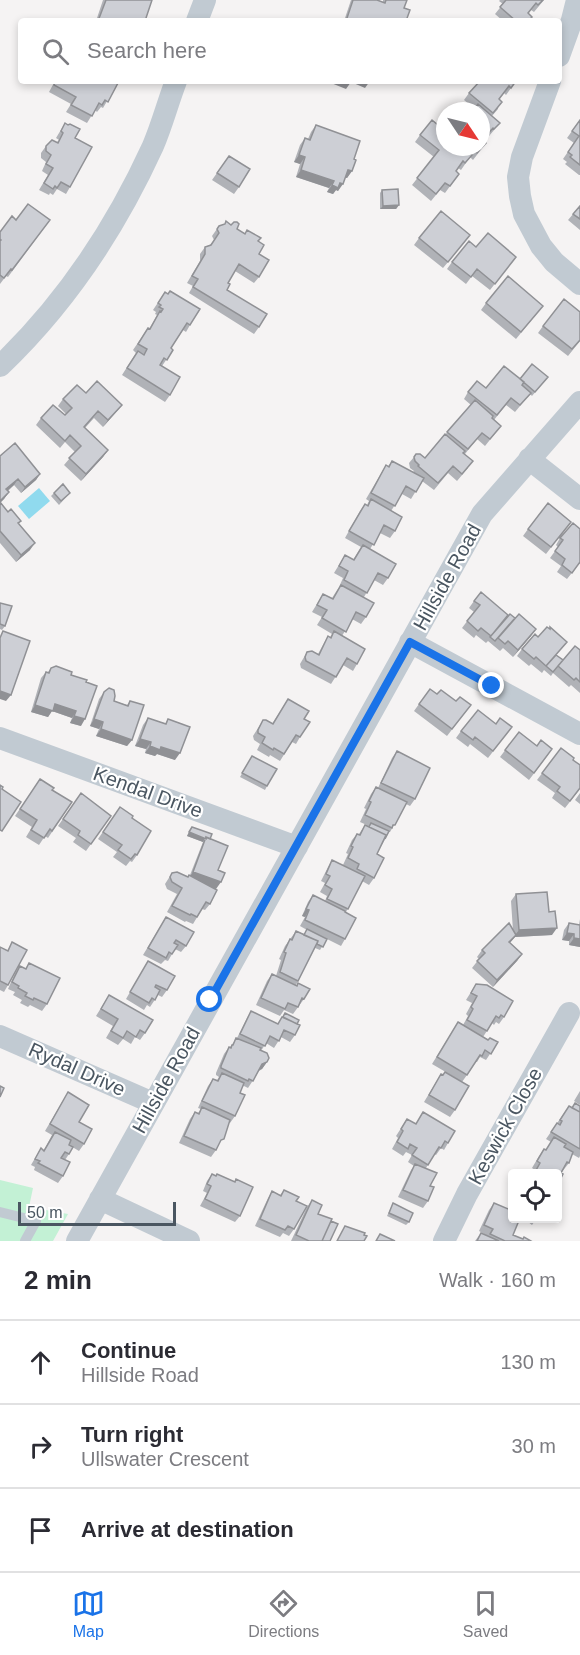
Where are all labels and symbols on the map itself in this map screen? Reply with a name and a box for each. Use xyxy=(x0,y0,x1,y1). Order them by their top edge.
north arrow xyxy=(436,102,490,156)
street label: Hillside Road xyxy=(409,520,485,634)
route end xyxy=(478,672,504,698)
street label: Kendal Drive xyxy=(90,762,206,822)
route start xyxy=(196,986,222,1012)
street label: Hillside Road xyxy=(128,1023,204,1137)
street label: Rydal Drive xyxy=(25,1038,129,1100)
street label: Keswick Close xyxy=(464,1064,546,1188)
scale bar xyxy=(18,1199,176,1226)

